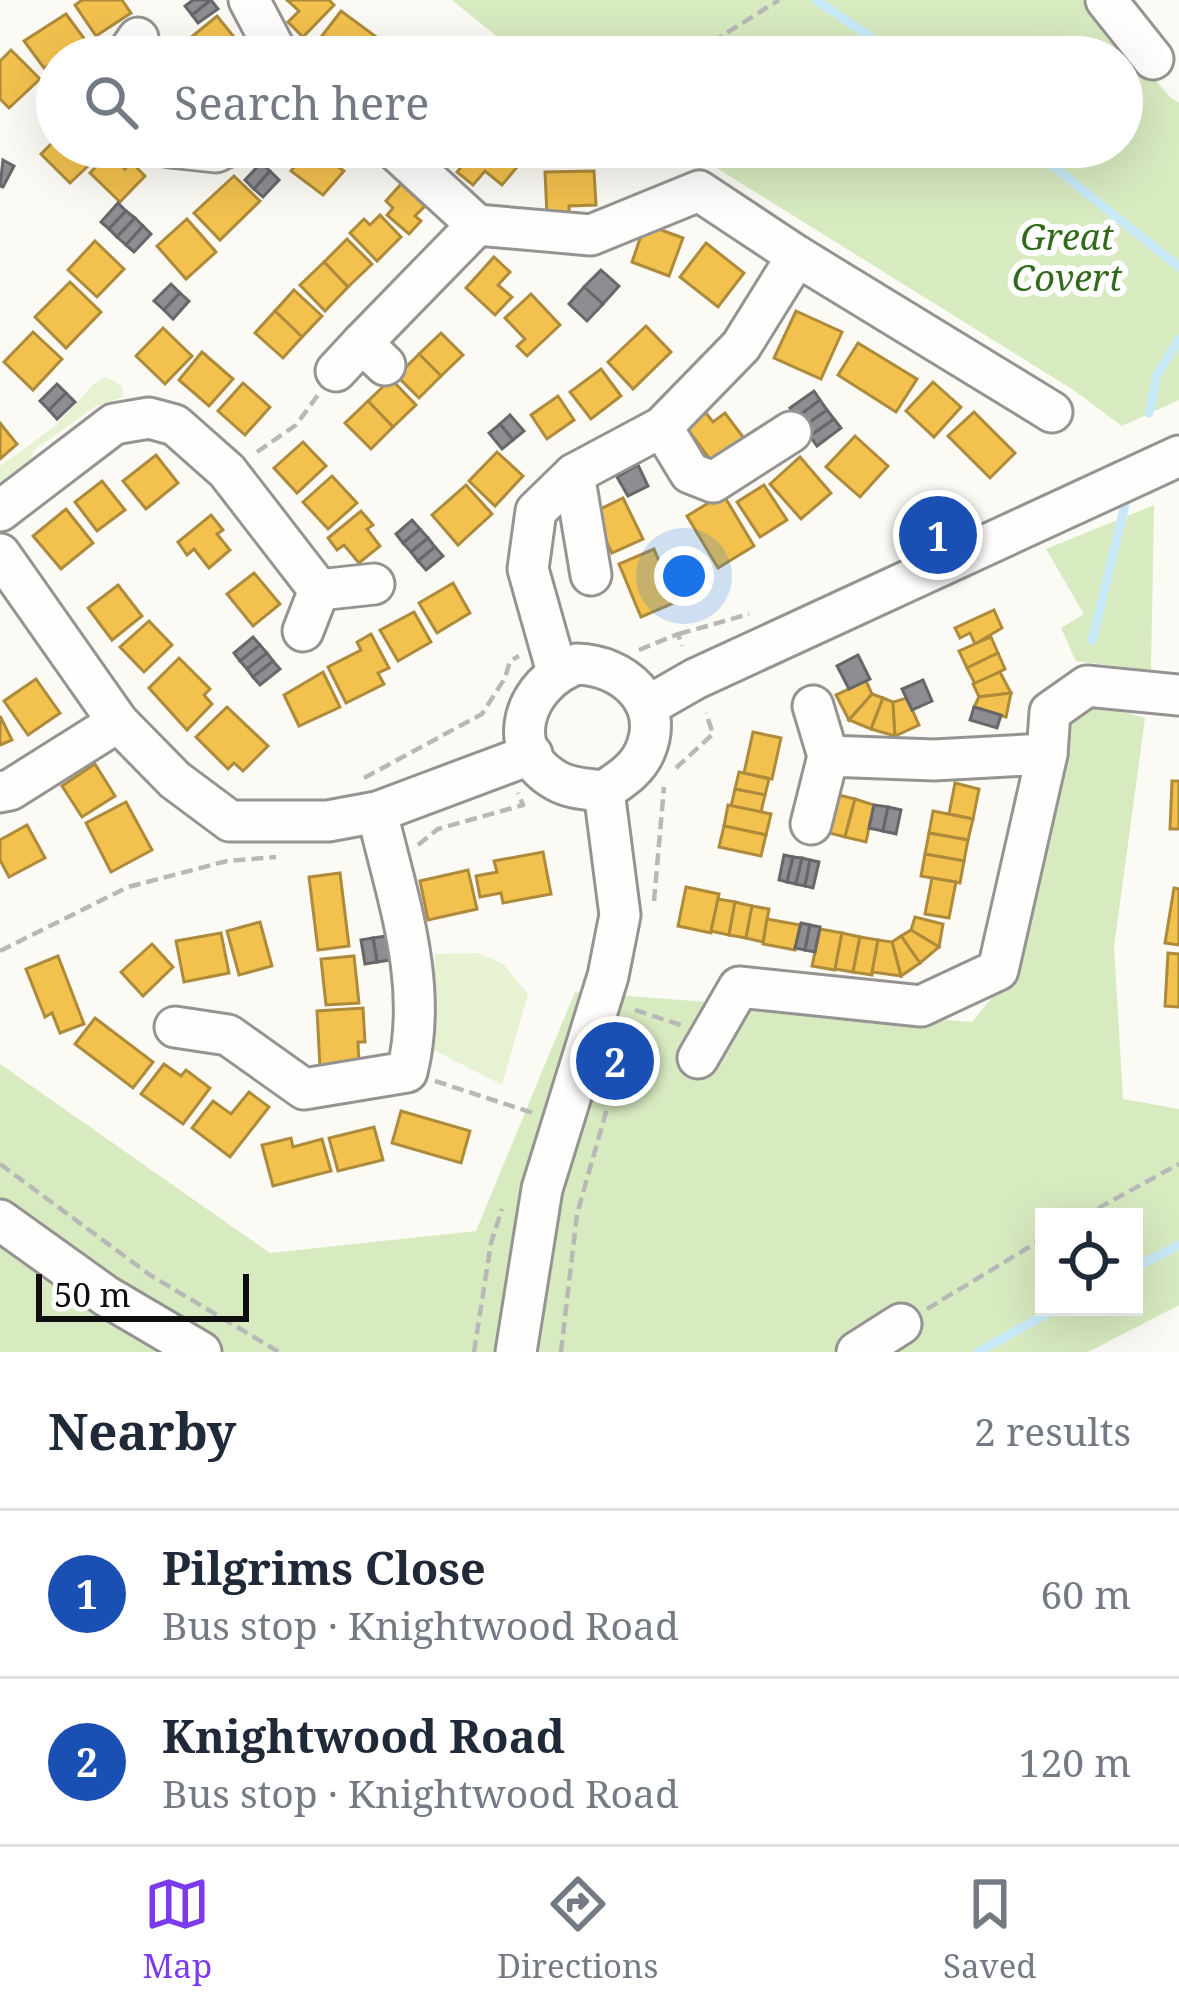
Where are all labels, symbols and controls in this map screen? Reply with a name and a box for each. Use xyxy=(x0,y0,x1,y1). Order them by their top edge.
search box xyxy=(36,36,1143,168)
icon: search xyxy=(78,69,144,135)
text: Search here xyxy=(174,72,429,133)
park label: Great Covert xyxy=(1012,212,1123,302)
pin: 1 xyxy=(899,490,977,580)
your location xyxy=(654,546,714,606)
pin: 2 xyxy=(576,1016,654,1106)
map controls xyxy=(1035,1208,1143,1316)
button: locate xyxy=(1035,1208,1143,1316)
scale bar xyxy=(36,1268,249,1321)
text: 50 m xyxy=(54,1272,131,1317)
text: Nearby xyxy=(48,1395,236,1465)
text: 2 results xyxy=(974,1404,1131,1457)
text: Pilgrims Close xyxy=(162,1537,486,1598)
text: 1 xyxy=(76,1567,98,1620)
text: 60 m xyxy=(1040,1567,1131,1620)
text: Bus stop · Knightwood Road xyxy=(162,1598,679,1651)
text: Knightwood Road xyxy=(162,1705,565,1766)
text: 2 xyxy=(76,1735,98,1788)
text: 120 m xyxy=(1019,1735,1131,1788)
text: Bus stop · Knightwood Road xyxy=(162,1766,679,1819)
tab: Map xyxy=(142,1871,212,1988)
tab: Directions xyxy=(497,1871,658,1988)
tab: Saved xyxy=(943,1871,1037,1988)

